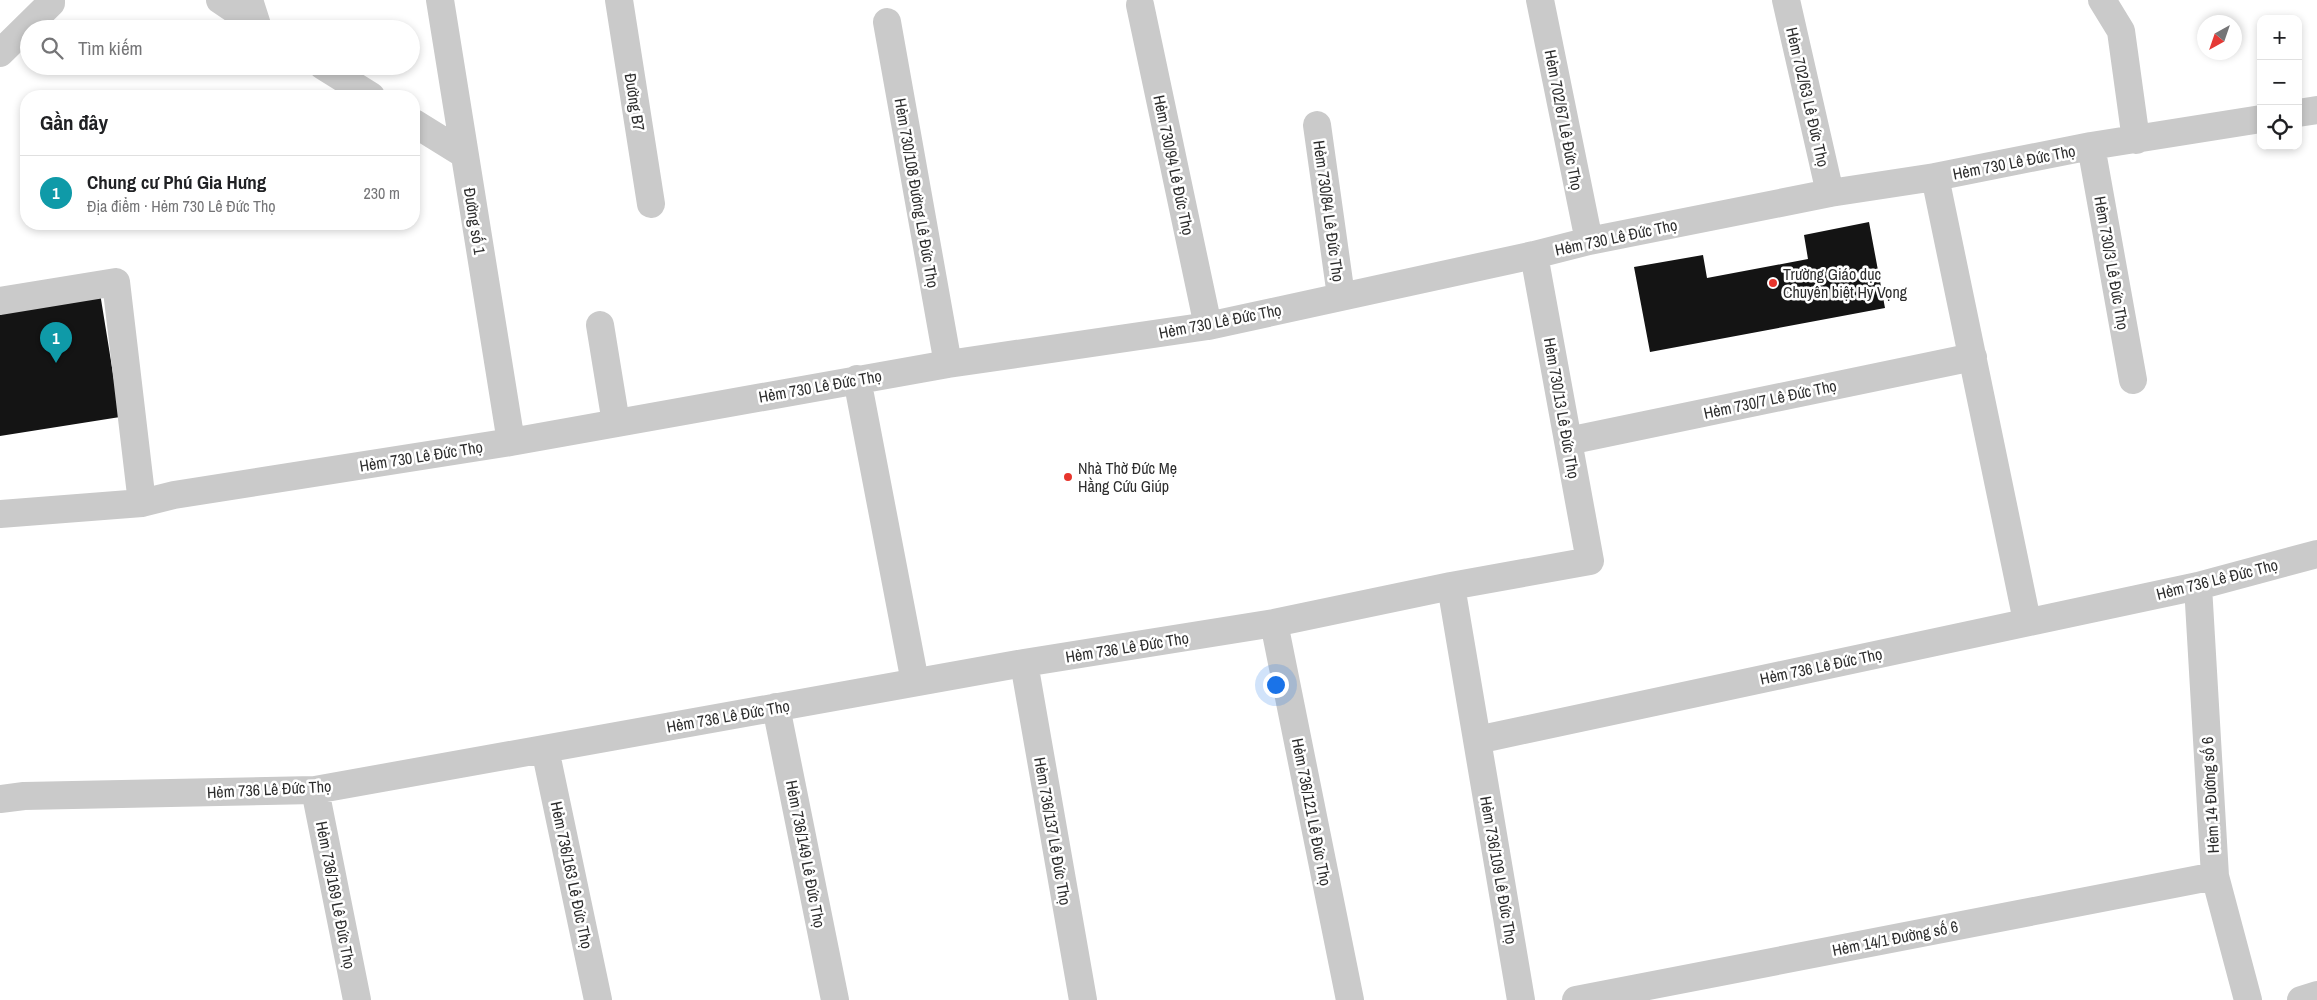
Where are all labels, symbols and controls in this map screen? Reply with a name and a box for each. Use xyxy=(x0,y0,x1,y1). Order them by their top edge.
north arrow xyxy=(2197,15,2242,60)
map controls xyxy=(2257,15,2302,150)
button: + xyxy=(2257,15,2302,60)
search box xyxy=(20,20,420,75)
street label: Hẻm 702/63 Lê Đức Thọ xyxy=(1781,25,1835,169)
icon: search xyxy=(38,34,66,62)
text: Tìm kiếm xyxy=(78,35,143,61)
street label: Hẻm 702/67 Lê Đức Thọ xyxy=(1540,48,1588,192)
button: − xyxy=(2257,60,2302,105)
street label: Đường B7 xyxy=(620,71,650,133)
street label: Hẻm 730/94 Lê Đức Thọ xyxy=(1148,93,1200,237)
street label: Hẻm 730/108 Đường Lê Đức Thọ xyxy=(889,96,945,290)
button: locate xyxy=(2257,105,2302,150)
text: Gần đây xyxy=(40,108,108,137)
street label: Hẻm 730/84 Lê Đức Thọ xyxy=(1308,139,1350,283)
street label: Hẻm 730 Lê Đức Thọ xyxy=(1951,139,2077,185)
text: Chung cư Phú Gia Hưng xyxy=(87,169,266,195)
text: 1 xyxy=(52,182,60,204)
text: 230 m xyxy=(364,182,400,204)
street label: Đường số 1 xyxy=(459,186,491,257)
street label: Hẻm 730/3 Lê Đức Thọ xyxy=(2089,194,2135,332)
text: Địa điểm · Hẻm 730 Lê Đức Thọ xyxy=(87,195,276,217)
street label: Hẻm 730 Lê Đức Thọ xyxy=(1553,213,1679,261)
place label: Trường Giáo dục Chuyên biệt Hy Vọng xyxy=(1783,263,1908,303)
marker: Trường Giáo dục Chuyên biệt Hy Vọng xyxy=(1767,277,1779,289)
street label: Hẻm 730 Lê Đức Thọ xyxy=(1157,298,1283,344)
pin: 1 xyxy=(40,322,72,363)
street label: Hẻm 730/13 Lê Đức Thọ xyxy=(1539,336,1585,480)
street label: Hẻm 730 Lê Đức Thọ xyxy=(757,364,883,408)
street label: Hẻm 730/7 Lê Đức Thọ xyxy=(1701,374,1839,424)
street label: Hẻm 730 Lê Đức Thọ xyxy=(358,435,484,477)
place label: Nhà Thờ Đức Mẹ Hằng Cứu Giúp xyxy=(1078,457,1177,497)
marker: Nhà Thờ Đức Mẹ Hằng Cứu Giúp xyxy=(1062,471,1074,483)
street label: Hẻm 736 Lê Đức Thọ xyxy=(2154,553,2280,605)
street label: Hẻm 736 Lê Đức Thọ xyxy=(1064,626,1190,668)
street label: Hẻm 736 Lê Đức Thọ xyxy=(1758,642,1884,690)
your location xyxy=(1263,672,1289,698)
street label: Hẻm 736 Lê Đức Thọ xyxy=(665,694,791,738)
street label: Hẻm 736/121 Lê Đức Thọ xyxy=(1287,736,1337,888)
street label: Hẻm 14 Đường số 6 xyxy=(2196,736,2224,854)
street label: Hẻm 736/137 Lê Đức Thọ xyxy=(1029,755,1077,907)
street label: Hẻm 736 Lê Đức Thọ xyxy=(206,775,332,803)
street label: Hẻm 736/149 Lê Đức Thọ xyxy=(781,778,831,930)
street label: Hẻm 736/109 Lê Đức Thọ xyxy=(1475,794,1523,946)
street label: Hẻm 736/163 Lê Đức Thọ xyxy=(546,799,598,951)
street label: Hẻm 736/169 Lê Đức Thọ xyxy=(311,819,361,971)
street label: Hẻm 14/1 Đường số 6 xyxy=(1830,915,1960,961)

